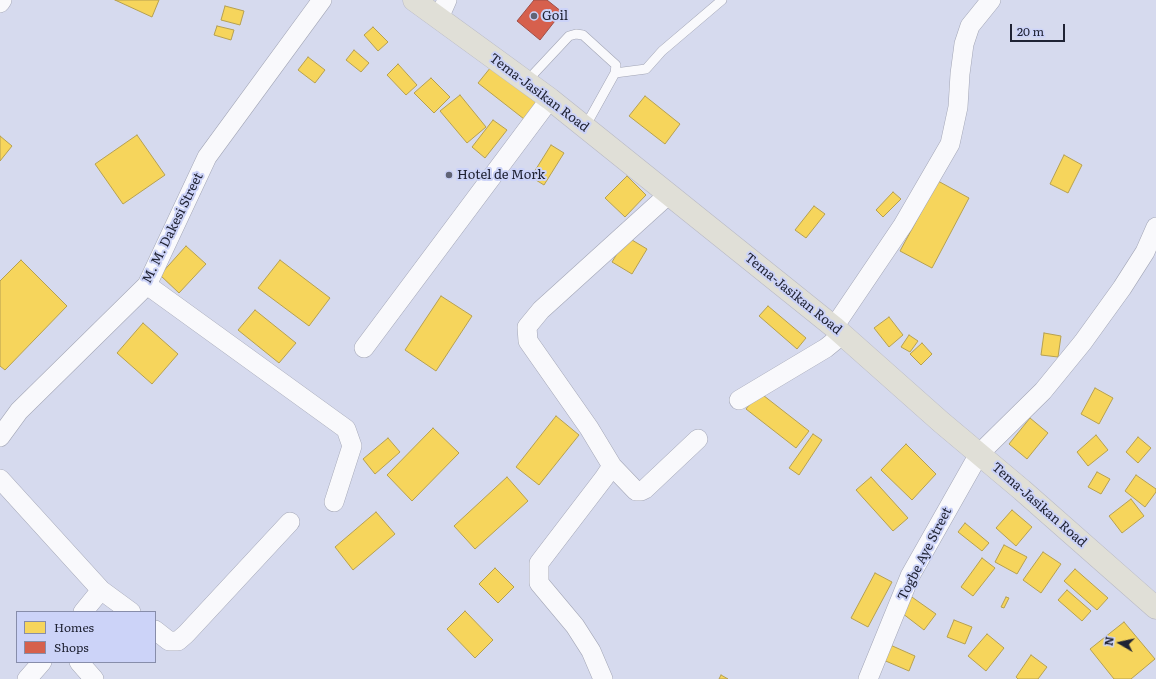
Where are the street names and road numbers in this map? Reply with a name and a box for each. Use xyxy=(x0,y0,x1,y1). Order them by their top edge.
street label: Tema-Jasikan Road xyxy=(486,50,592,136)
street label: M. M. Dakesi Street xyxy=(139,170,207,286)
street label: Tema-Jasikan Road xyxy=(741,250,845,338)
street label: Tema-Jasikan Road xyxy=(988,460,1090,550)
street label: Togbe Aye Street xyxy=(895,505,955,603)

